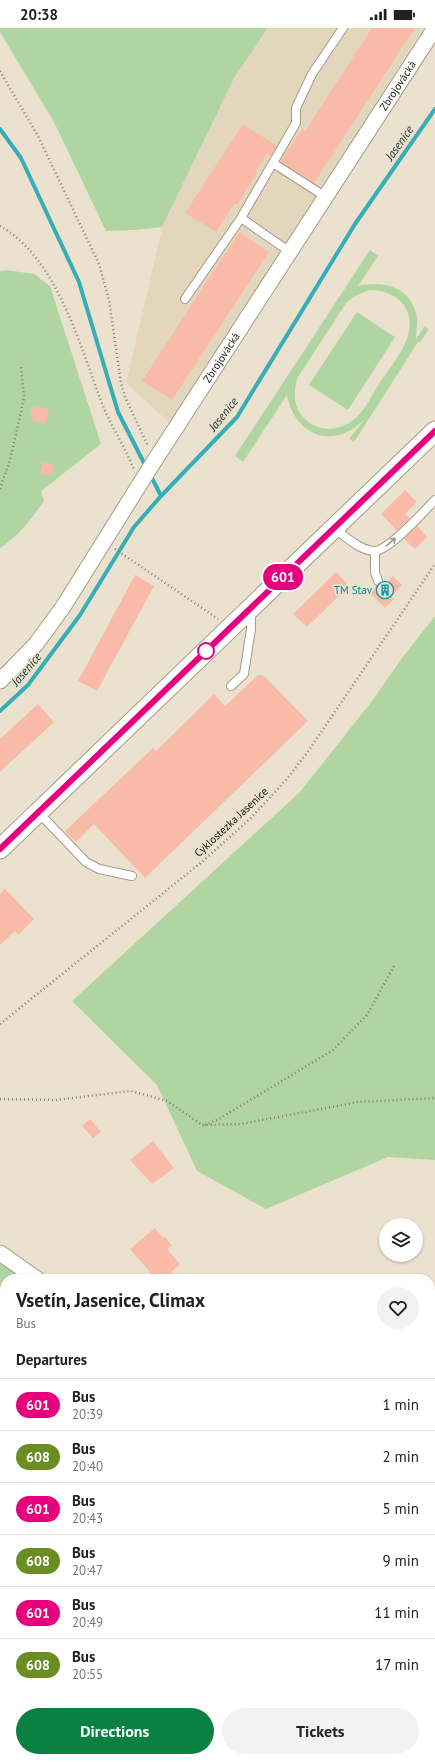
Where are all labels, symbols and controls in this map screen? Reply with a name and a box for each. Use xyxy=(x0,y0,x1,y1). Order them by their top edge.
text: 20:38 xyxy=(20,5,58,24)
street label: Zbrojovácká xyxy=(376,58,419,113)
water label: Jasenice xyxy=(381,122,417,164)
street label: Zbrojovácká xyxy=(200,330,243,385)
water label: Jasenice xyxy=(204,394,241,435)
one-way arrow xyxy=(386,537,397,546)
line badge: 601 xyxy=(260,564,306,590)
text: 601 xyxy=(271,568,295,586)
building icon: TM Stav xyxy=(375,580,395,600)
place label: TM Stav xyxy=(334,583,373,597)
unlabelled marker xyxy=(197,642,215,660)
water label: Jasenice xyxy=(7,649,45,690)
street label: Cyklostezka Jasenice xyxy=(191,784,271,860)
map controls xyxy=(379,1218,423,1262)
button: layers xyxy=(379,1218,423,1262)
button: heart xyxy=(377,1287,419,1329)
text: Vsetín, Jasenice, Climax xyxy=(16,1288,205,1312)
text: Bus xyxy=(16,1315,36,1332)
text: Departures xyxy=(16,1350,87,1369)
text: Bus xyxy=(72,1387,95,1406)
text: 1 min xyxy=(382,1395,419,1414)
text: 601 xyxy=(26,1396,50,1414)
text: 20:39 xyxy=(72,1406,103,1423)
text: Bus xyxy=(72,1439,95,1458)
text: 2 min xyxy=(382,1447,419,1466)
text: 608 xyxy=(26,1448,50,1466)
text: 20:40 xyxy=(72,1458,103,1475)
text: Bus xyxy=(72,1491,95,1510)
text: 5 min xyxy=(382,1499,419,1518)
text: 601 xyxy=(26,1500,50,1518)
text: 20:43 xyxy=(72,1510,103,1527)
text: Bus xyxy=(72,1543,95,1562)
text: 9 min xyxy=(382,1551,419,1570)
text: 608 xyxy=(26,1552,50,1570)
text: 20:47 xyxy=(72,1562,103,1579)
text: Bus xyxy=(72,1595,95,1614)
text: 11 min xyxy=(374,1603,419,1622)
text: 601 xyxy=(26,1604,50,1622)
text: 20:49 xyxy=(72,1614,103,1631)
text: Bus xyxy=(72,1647,95,1666)
text: 17 min xyxy=(375,1655,419,1674)
text: 608 xyxy=(26,1656,50,1674)
text: 20:55 xyxy=(72,1666,103,1683)
button: Directions xyxy=(16,1708,214,1754)
button: Tickets xyxy=(222,1708,419,1754)

